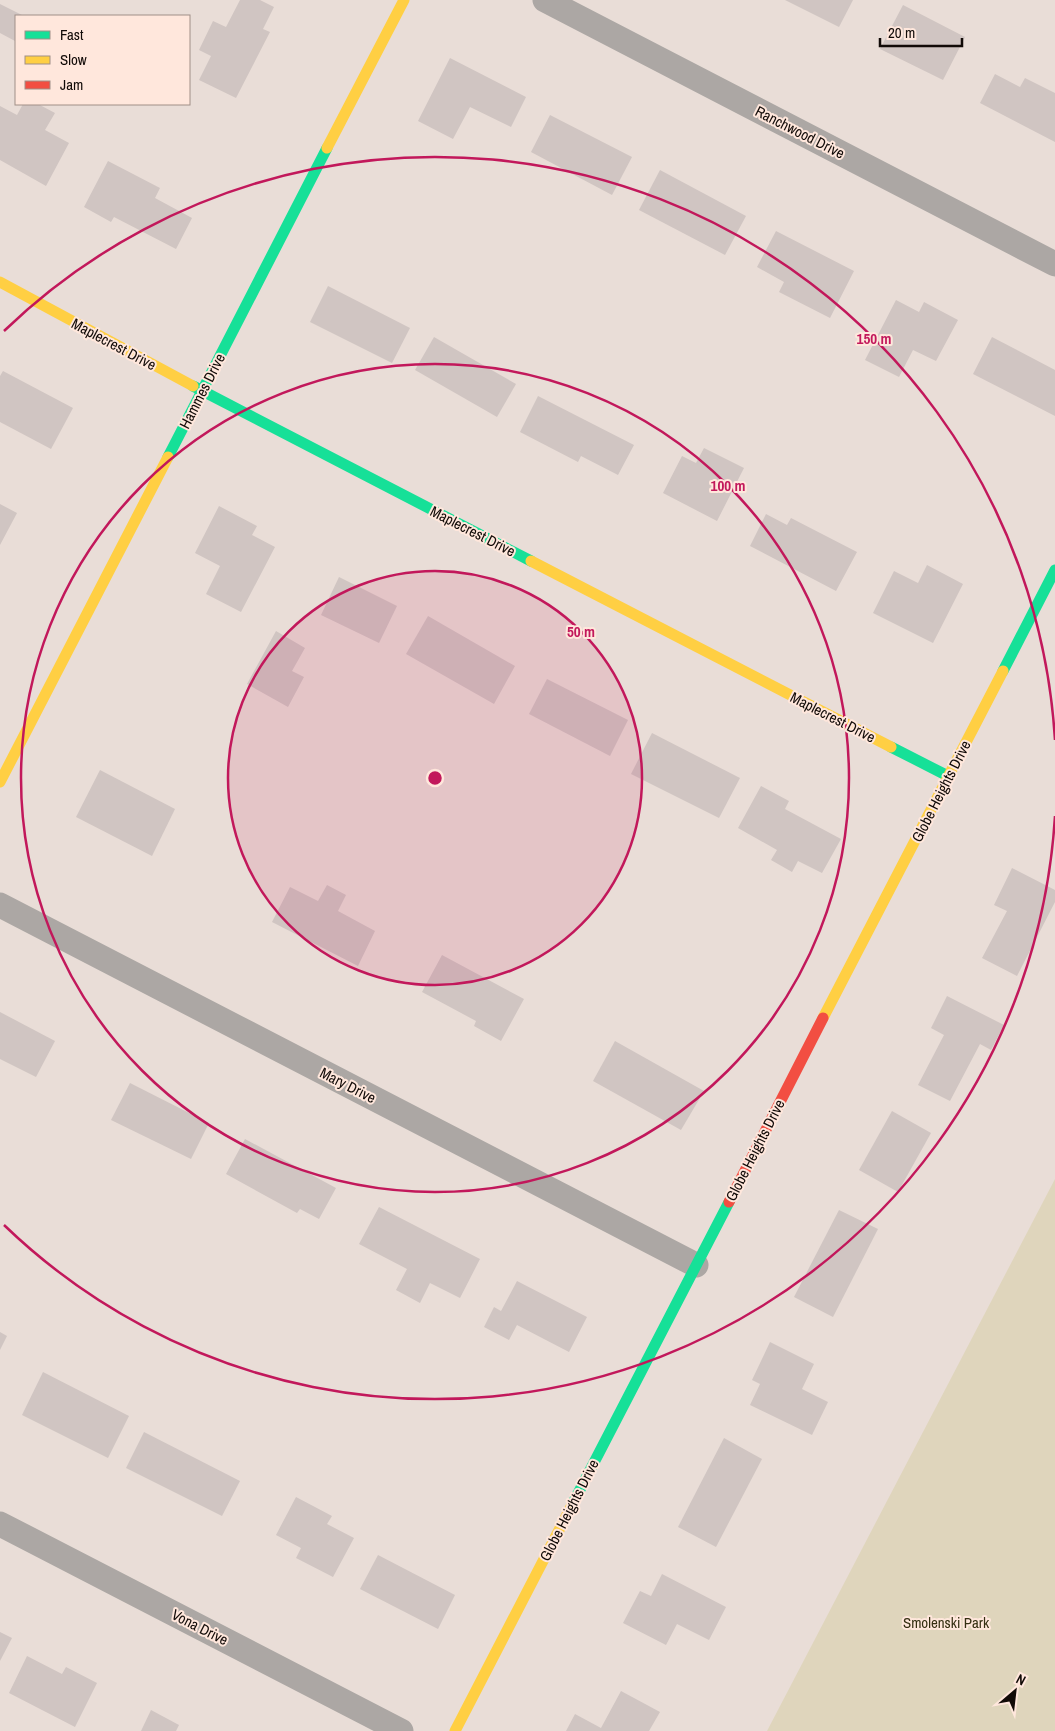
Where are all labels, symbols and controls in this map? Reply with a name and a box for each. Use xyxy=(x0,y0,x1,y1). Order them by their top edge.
legend xyxy=(15,15,190,105)
scale bar xyxy=(880,15,962,47)
text: 20 m xyxy=(888,22,915,43)
text: Fast xyxy=(60,24,84,45)
text: Slow xyxy=(60,49,87,70)
text: Jam xyxy=(60,74,83,95)
street label: Ranchwood Drive xyxy=(752,100,848,164)
street label: Maplecrest Drive xyxy=(68,313,160,375)
text: 150 m xyxy=(857,328,891,349)
street label: Hammes Drive xyxy=(174,350,230,432)
text: 100 m xyxy=(711,475,745,496)
street label: Maplecrest Drive xyxy=(427,501,519,562)
text: 50 m xyxy=(567,621,595,642)
street label: Maplecrest Drive xyxy=(787,687,879,748)
street label: Globe Heights Drive xyxy=(906,736,976,845)
centre of rings xyxy=(426,769,444,787)
street label: Mary Drive xyxy=(316,1062,380,1108)
street label: Globe Heights Drive xyxy=(720,1095,790,1204)
street label: Globe Heights Drive xyxy=(534,1455,604,1564)
street label: Vona Drive xyxy=(168,1604,232,1650)
park label: Smolenski Park xyxy=(903,1612,990,1633)
north arrow xyxy=(990,1666,1040,1716)
text: N xyxy=(1013,1670,1029,1689)

